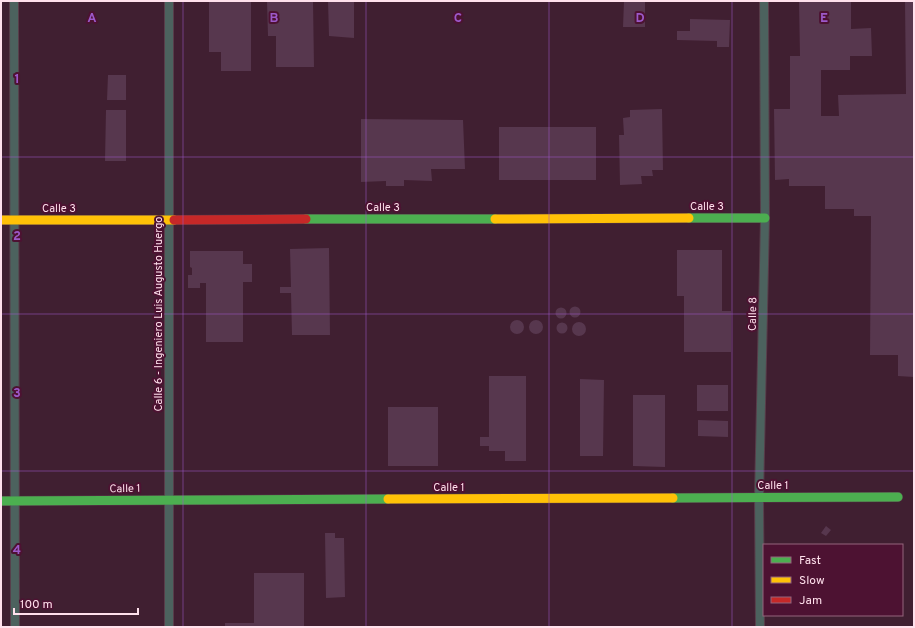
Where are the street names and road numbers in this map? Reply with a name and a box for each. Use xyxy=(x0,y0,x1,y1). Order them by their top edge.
street label: Calle 3 xyxy=(690,200,724,214)
street label: Calle 3 xyxy=(366,201,400,215)
street label: Calle 3 xyxy=(42,202,76,216)
street label: Calle 6 - Ingeniero Luis Augusto Huergo xyxy=(152,216,166,412)
street label: Calle 8 xyxy=(746,297,760,331)
street label: Calle 1 xyxy=(757,479,789,493)
street label: Calle 1 xyxy=(433,481,465,495)
street label: Calle 1 xyxy=(109,482,141,496)

